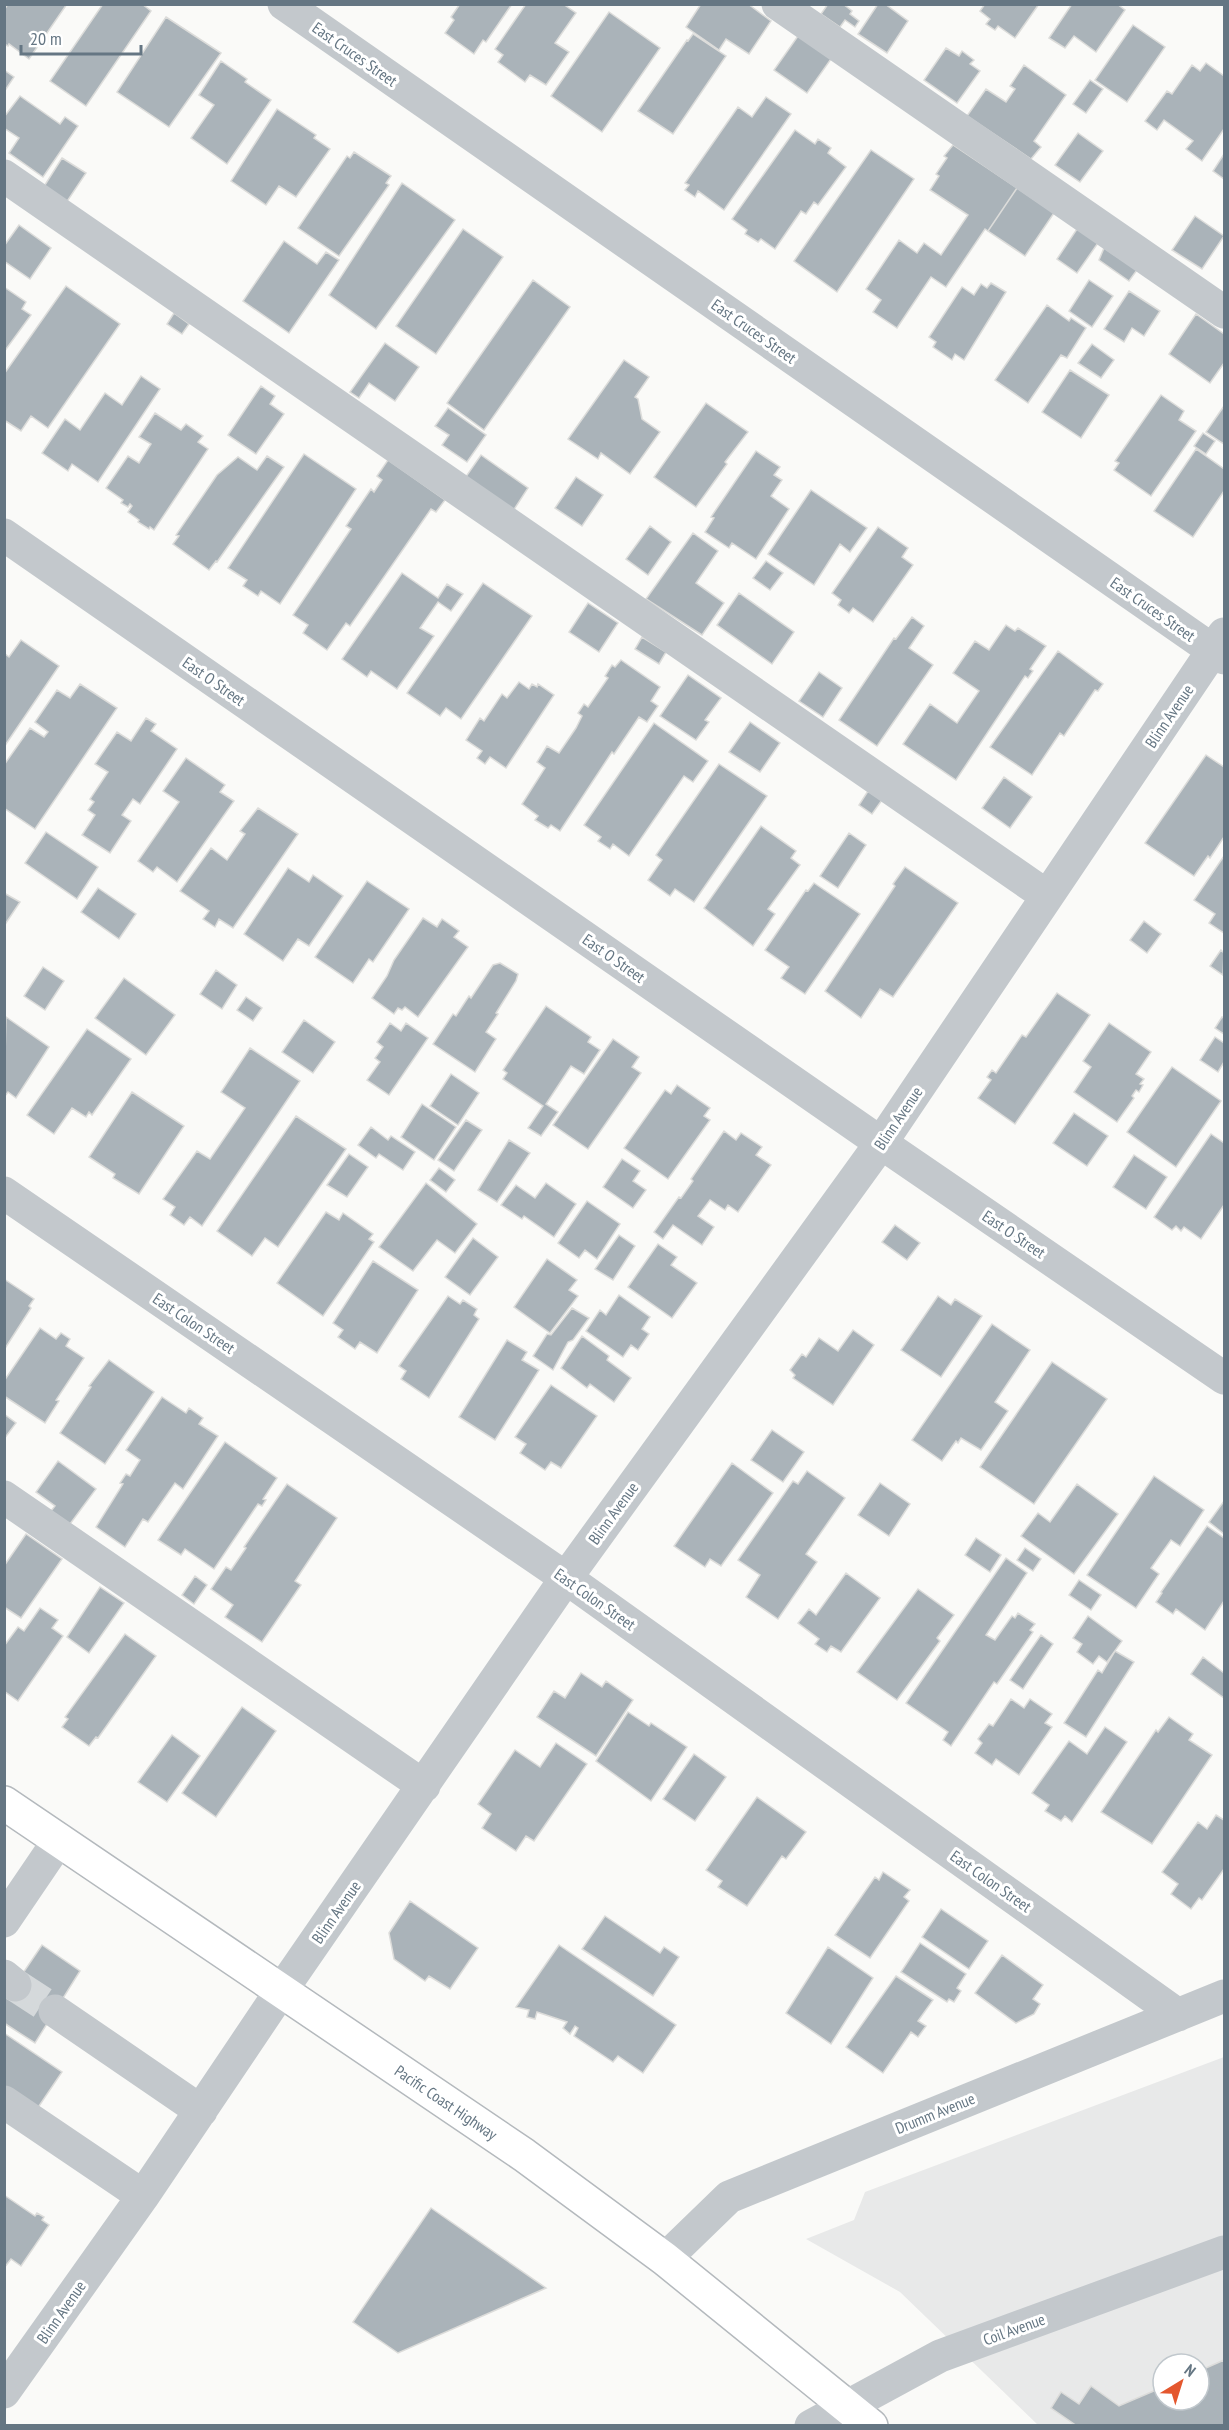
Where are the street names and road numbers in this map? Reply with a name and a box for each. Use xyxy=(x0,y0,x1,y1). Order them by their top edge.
street label: East Cruces Street xyxy=(309,17,402,91)
street label: East Cruces Street xyxy=(708,294,801,368)
street label: East Cruces Street xyxy=(1107,572,1200,646)
street label: East O Street xyxy=(179,652,250,710)
street label: Blinn Avenue xyxy=(1141,680,1197,752)
street label: East O Street xyxy=(579,929,650,987)
street label: Blinn Avenue xyxy=(870,1082,926,1154)
street label: East O Street xyxy=(979,1206,1050,1263)
street label: East Colon Street xyxy=(149,1288,239,1358)
street label: Blinn Avenue xyxy=(584,1478,642,1548)
street label: East Colon Street xyxy=(551,1564,640,1635)
street label: East Colon Street xyxy=(947,1846,1036,1917)
street label: Blinn Avenue xyxy=(307,1877,365,1947)
street label: Pacific Coast Highway xyxy=(391,2061,501,2144)
street label: Drumm Avenue xyxy=(892,2088,978,2138)
street label: Blinn Avenue xyxy=(32,2277,90,2347)
street label: Coil Avenue xyxy=(980,2309,1048,2349)

